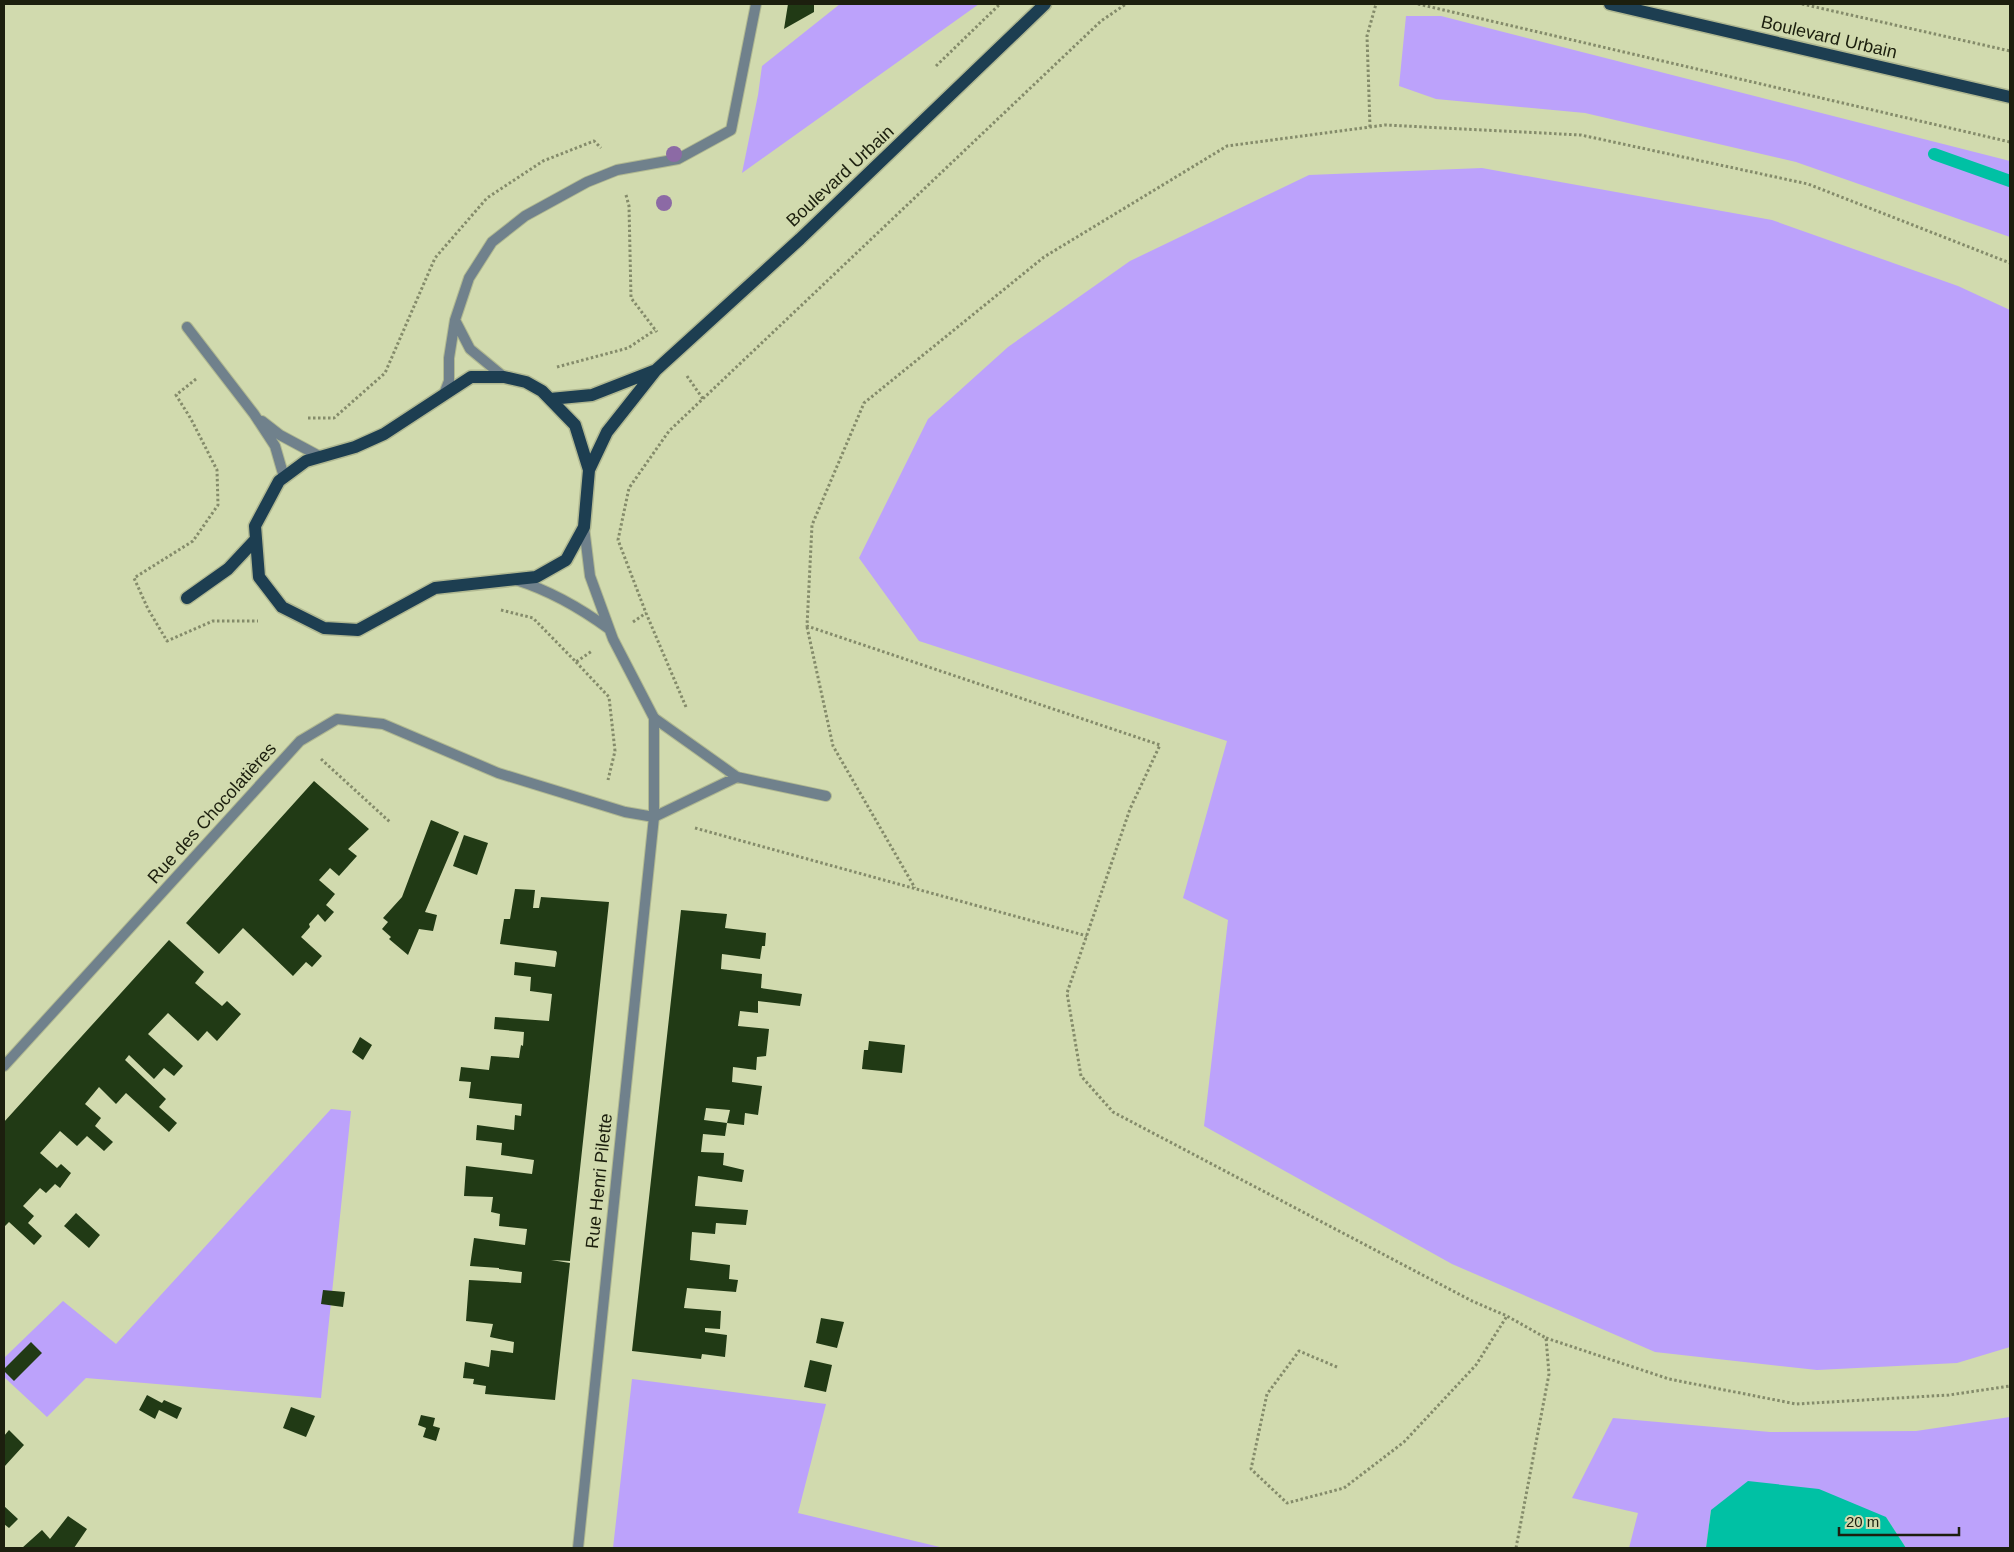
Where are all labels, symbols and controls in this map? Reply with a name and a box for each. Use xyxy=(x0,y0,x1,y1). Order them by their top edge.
street label: Boulevard Urbain xyxy=(1759,12,1899,62)
street label: Boulevard Urbain xyxy=(782,121,898,231)
street label: Rue des Chocolatières xyxy=(144,739,280,887)
street label: Rue Henri Pilette xyxy=(582,1112,616,1250)
scale bar xyxy=(1839,1504,1959,1536)
text: 20 m xyxy=(1846,1513,1879,1530)

